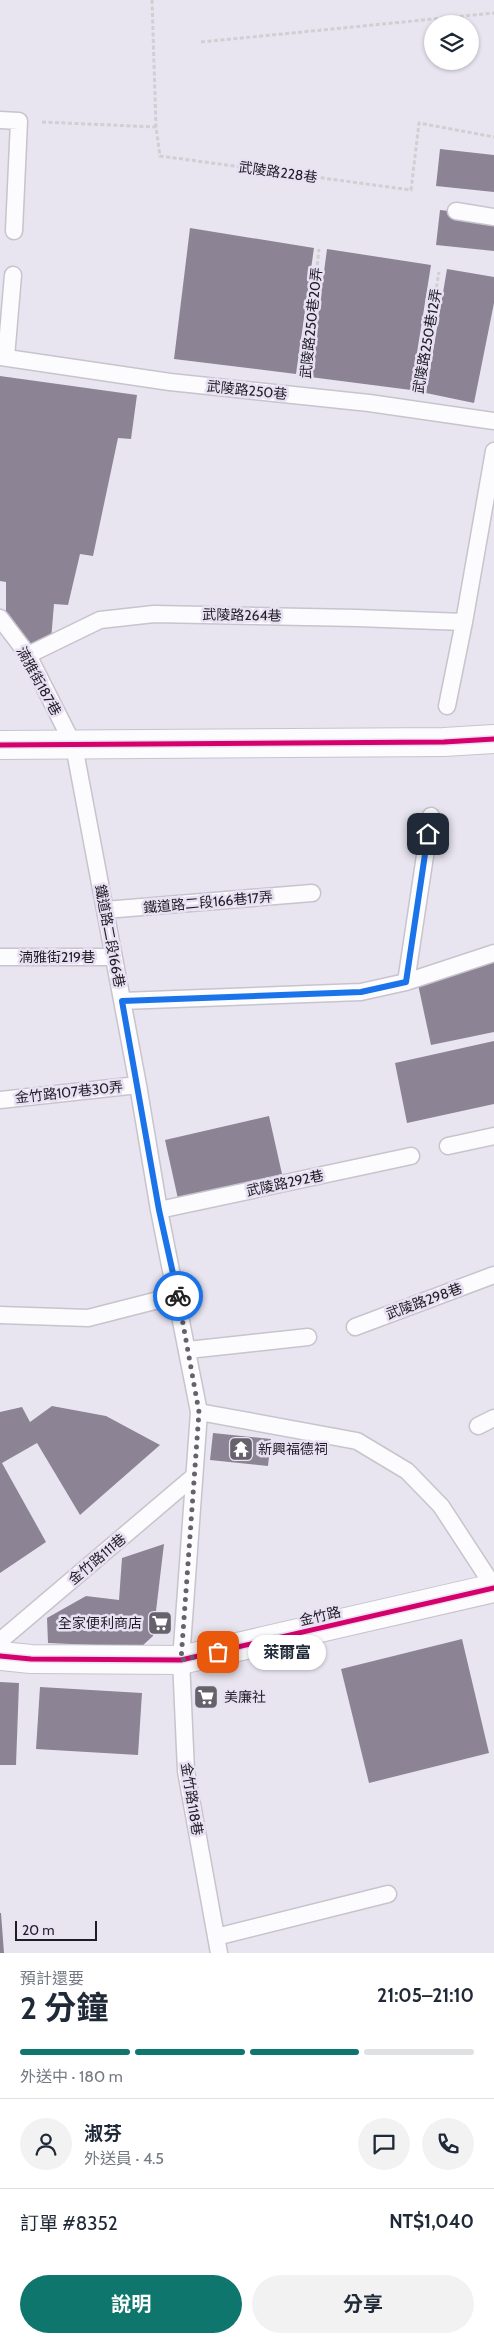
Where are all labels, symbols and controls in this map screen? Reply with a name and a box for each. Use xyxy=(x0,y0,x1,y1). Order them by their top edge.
map controls xyxy=(424,15,479,70)
button: layers xyxy=(424,15,479,70)
street label: 武陵路228巷 xyxy=(238,158,318,186)
street label: 武陵路250巷20弄 xyxy=(296,266,326,380)
street label: 武陵路250巷12弄 xyxy=(409,287,445,395)
street label: 武陵路250巷 xyxy=(206,377,288,403)
street label: 武陵路264巷 xyxy=(202,605,282,625)
street label: 湳雅街187巷 xyxy=(13,643,65,719)
pin xyxy=(407,813,449,855)
icon: home xyxy=(414,820,442,848)
street label: 鐵道路二段166巷 xyxy=(91,883,129,989)
street label: 鐵道路二段166巷17弄 xyxy=(142,887,274,917)
street label: 湳雅街219巷 xyxy=(19,948,95,966)
street label: 金竹路107巷30弄 xyxy=(14,1077,124,1107)
street label: 武陵路292巷 xyxy=(245,1166,325,1200)
courier xyxy=(153,1271,203,1321)
street label: 武陵路298巷 xyxy=(383,1279,465,1323)
icon: bike xyxy=(164,1282,192,1310)
temple icon: 新興福德祠 xyxy=(228,1436,254,1462)
place label: 新興福德祠 xyxy=(258,1440,328,1458)
street label: 金竹路111巷 xyxy=(65,1530,129,1588)
street label: 金竹路 xyxy=(298,1603,342,1629)
supermarket icon: 全家便利商店 xyxy=(147,1610,173,1636)
place label: 全家便利商店 xyxy=(58,1614,142,1632)
pin xyxy=(197,1631,239,1673)
callout: 萊爾富 xyxy=(248,1634,326,1670)
icon: bag xyxy=(204,1638,232,1666)
text: 萊爾富 xyxy=(263,1643,311,1662)
supermarket icon: 美廉社 xyxy=(193,1684,219,1710)
place label: 美廉社 xyxy=(224,1688,266,1706)
street label: 金竹路118巷 xyxy=(177,1761,207,1837)
scale bar xyxy=(15,1918,98,1941)
text: 20 m xyxy=(22,1921,55,1939)
text: 預計還要 xyxy=(20,1969,84,1988)
text: 21:05–21:10 xyxy=(377,1984,474,2007)
text: 2 分鐘 xyxy=(20,1988,108,2027)
text: 外送中 · 180 m xyxy=(20,2067,123,2086)
button: person xyxy=(20,2118,72,2170)
button: chat xyxy=(358,2118,410,2170)
button: phone xyxy=(422,2118,474,2170)
text: 淑芬 xyxy=(84,2122,122,2145)
text: 外送員 · 4.5 xyxy=(84,2149,164,2168)
text: NT$1,040 xyxy=(389,2210,474,2233)
text: 訂單 #8352 xyxy=(20,2212,118,2235)
button: 說明 xyxy=(20,2275,242,2333)
button: 分享 xyxy=(252,2275,474,2333)

